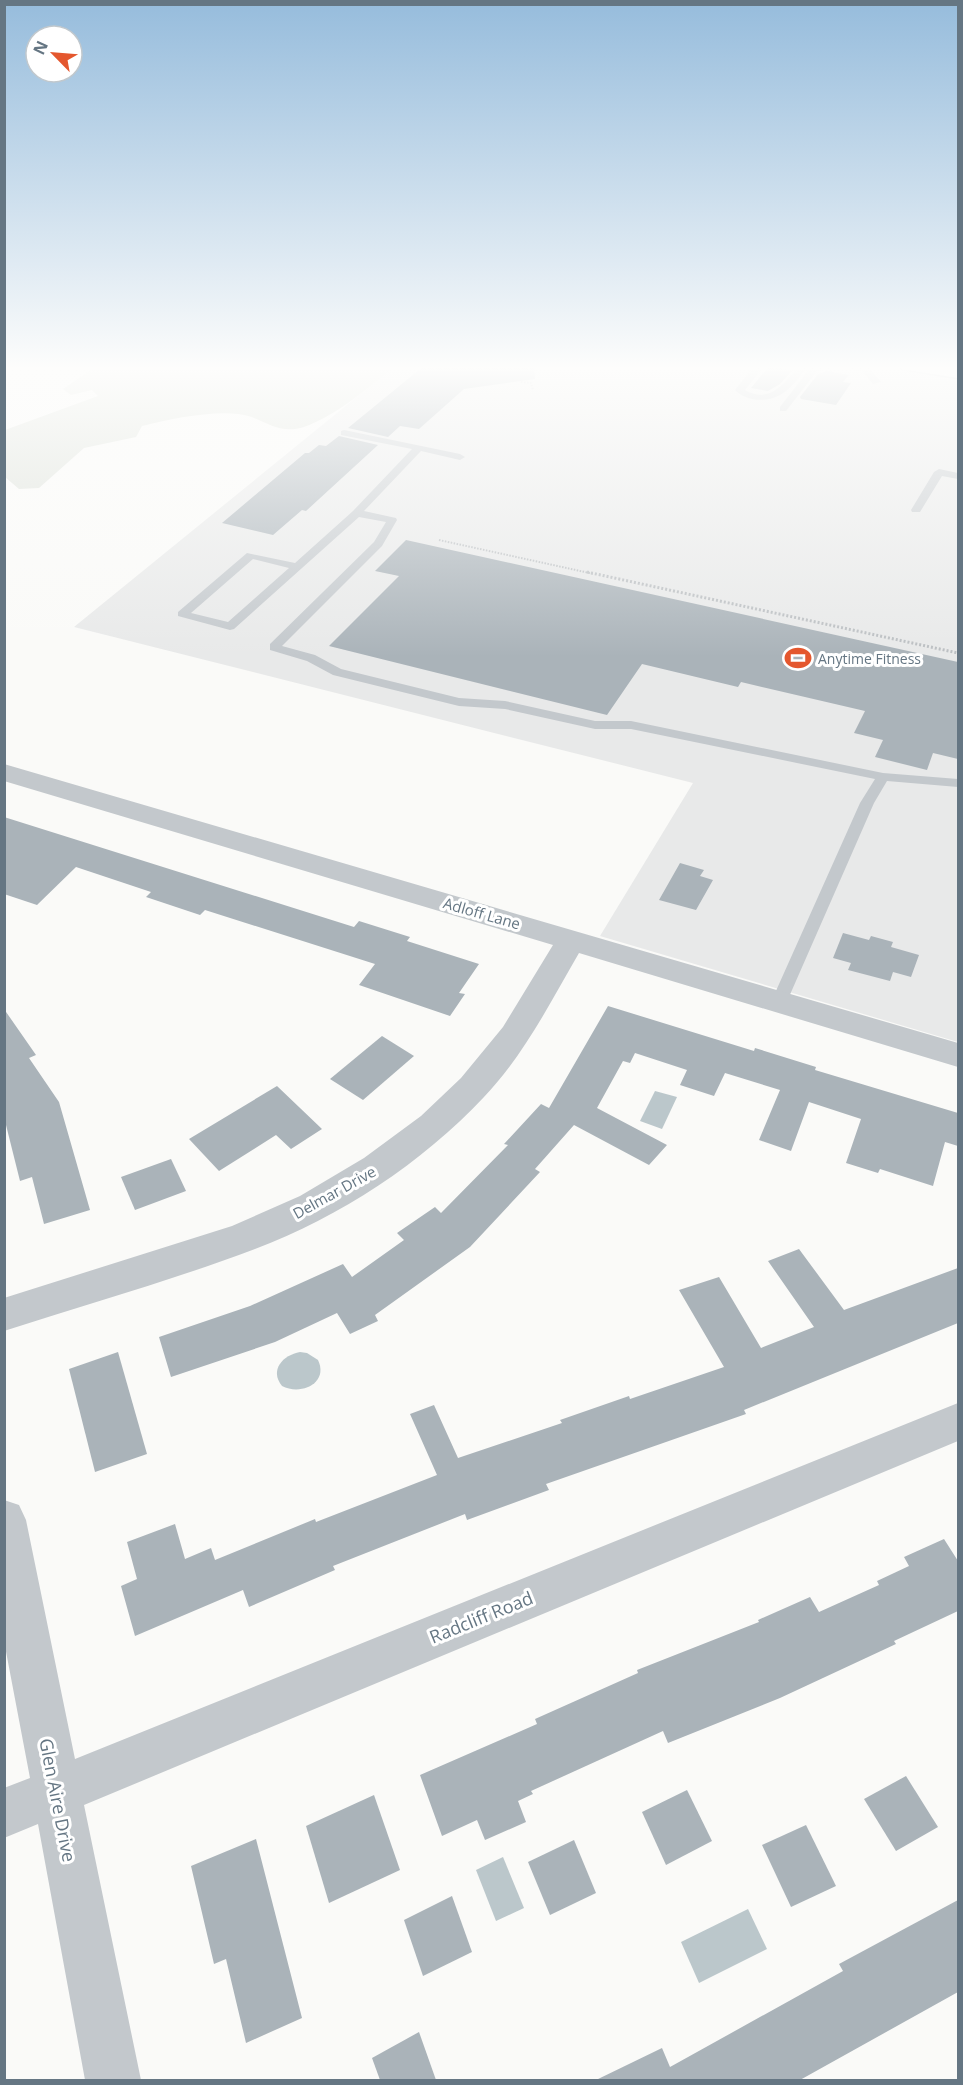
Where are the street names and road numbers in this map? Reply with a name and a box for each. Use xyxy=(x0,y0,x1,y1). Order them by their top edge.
street label: Adloff Lane xyxy=(441,892,523,934)
street label: Delmar Drive xyxy=(289,1161,379,1223)
street label: Radcliff Road xyxy=(426,1585,536,1649)
street label: Glen Aire Drive xyxy=(34,1736,82,1864)

